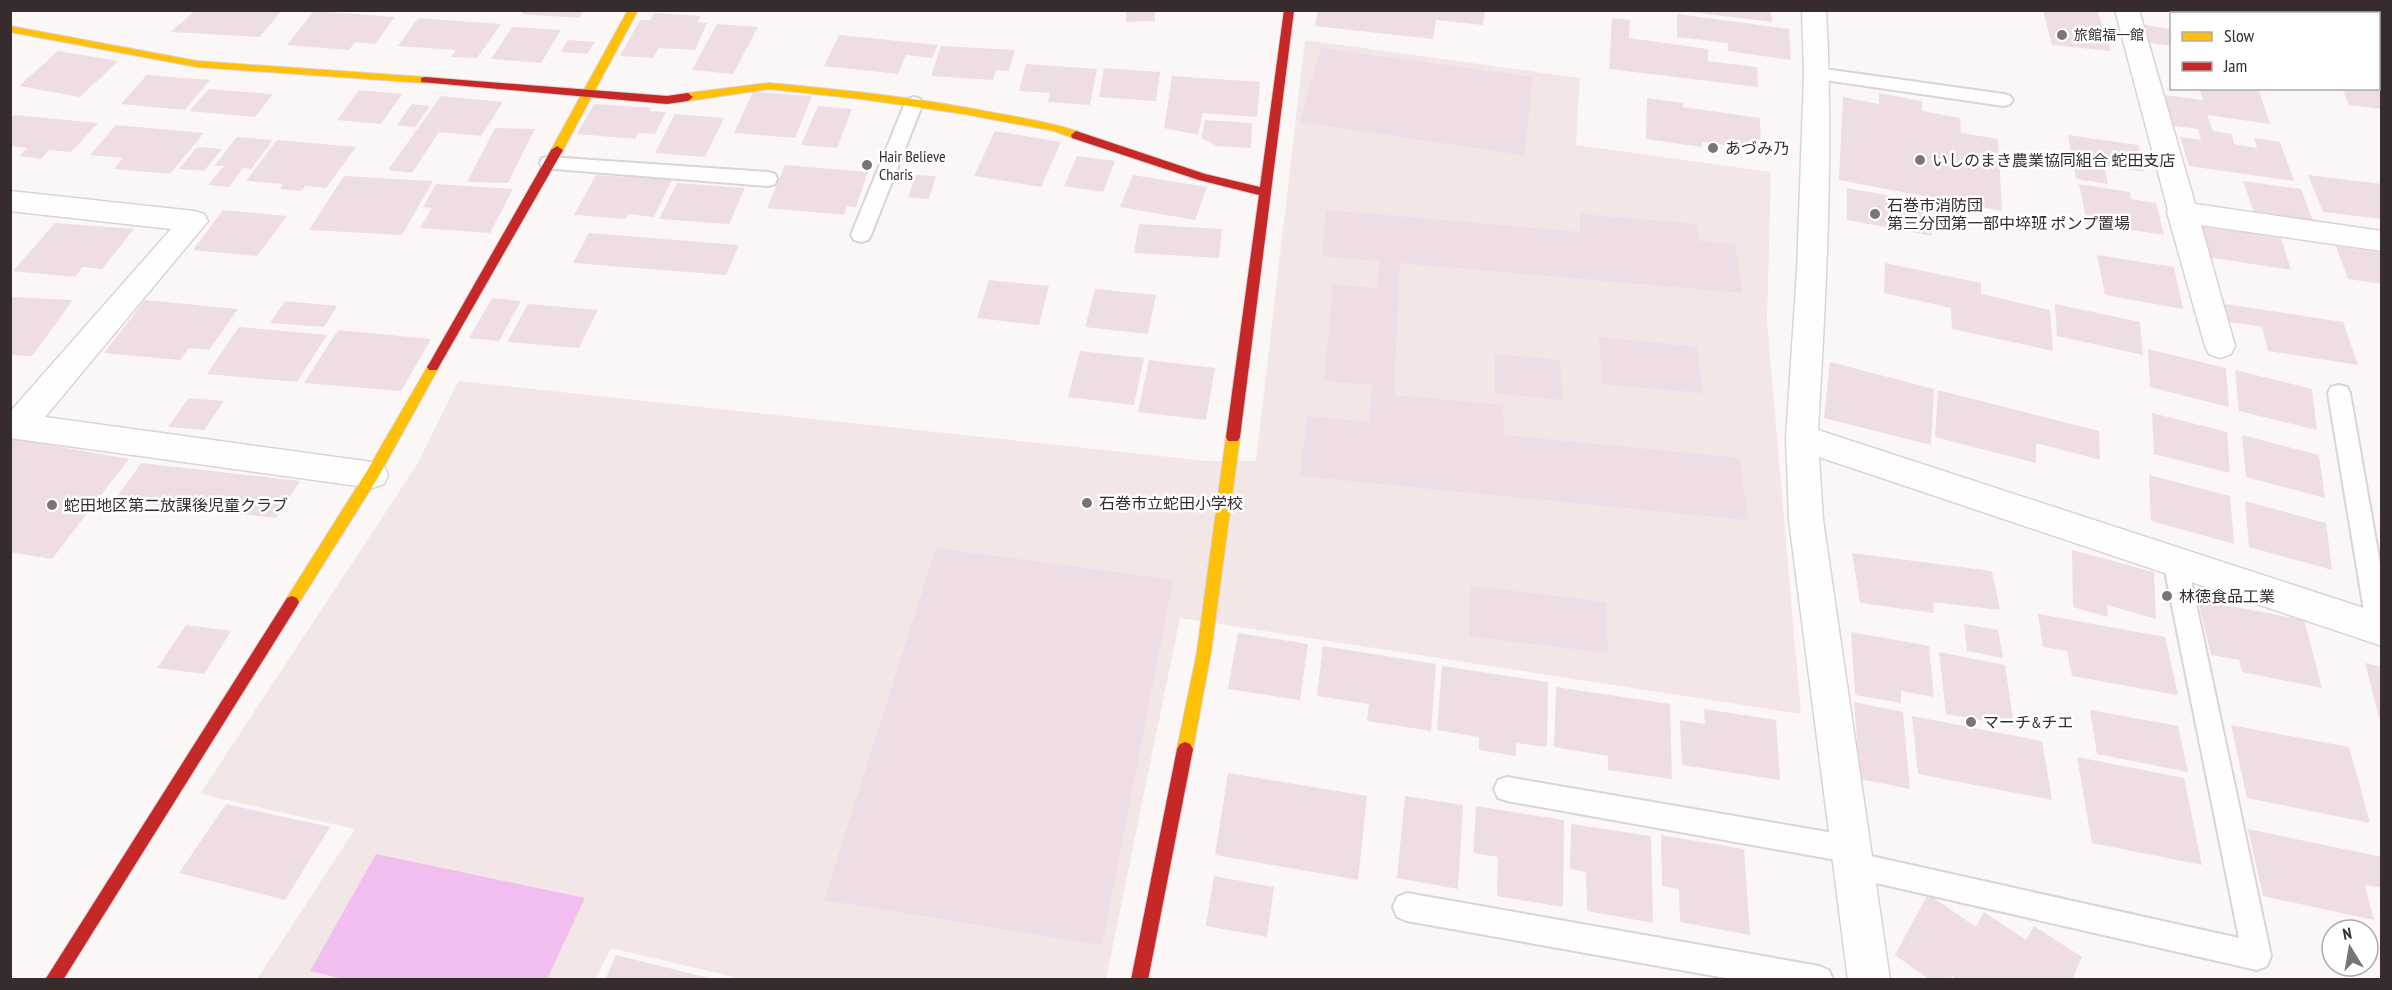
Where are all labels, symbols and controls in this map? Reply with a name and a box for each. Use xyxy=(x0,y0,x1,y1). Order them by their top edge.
legend xyxy=(2170,12,2380,90)
text: Slow xyxy=(2224,24,2255,47)
place label: 旅館福一館 xyxy=(2074,26,2144,44)
marker: 旅館福一館 xyxy=(2055,28,2069,42)
text: Jam xyxy=(2223,54,2247,77)
place label: あづみ乃 xyxy=(1725,138,1789,158)
marker: あづみ乃 xyxy=(1706,141,1720,155)
place label: Hair Believe Charis xyxy=(879,146,946,184)
place label: いしのまき農業協同組合 蛇田支店 xyxy=(1932,150,2175,170)
marker: いしのまき農業協同組合 蛇田支店 xyxy=(1913,153,1927,167)
marker: Hair Believe Charis xyxy=(860,158,874,172)
place label: 石巻市消防団 第三分団第一部中埣班 ポンプ置場 xyxy=(1887,195,2130,233)
marker: 石巻市消防団 第三分団第一部中埣班 ポンプ置場 xyxy=(1868,207,1882,221)
place label: 石巻市立蛇田小学校 xyxy=(1099,493,1243,513)
place label: 蛇田地区第二放課後児童クラブ xyxy=(64,495,288,515)
marker: 石巻市立蛇田小学校 xyxy=(1080,496,1094,510)
marker: 蛇田地区第二放課後児童クラブ xyxy=(45,498,59,512)
place label: 林徳食品工業 xyxy=(2179,586,2275,606)
marker: 林徳食品工業 xyxy=(2160,589,2174,603)
place label: マーチ&チエ xyxy=(1983,712,2074,732)
marker: マーチ&チエ xyxy=(1964,715,1978,729)
north arrow xyxy=(2320,918,2380,978)
text: N xyxy=(2341,923,2353,944)

